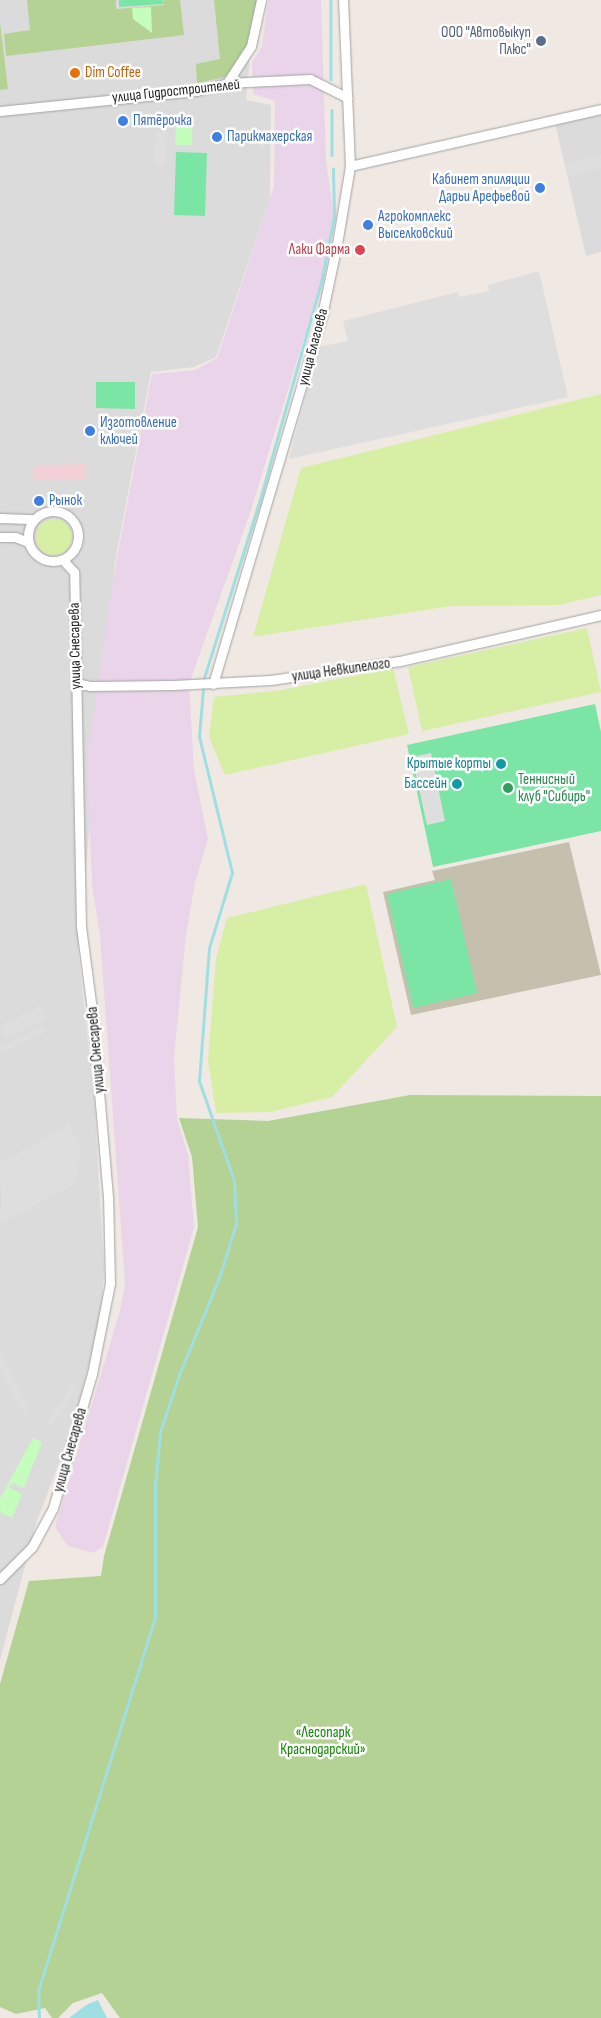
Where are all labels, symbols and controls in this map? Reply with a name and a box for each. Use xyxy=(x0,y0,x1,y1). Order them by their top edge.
place label: ООО "Автовыкуп Плюс" xyxy=(441,23,531,58)
marker: ООО "Автовыкуп Плюс" xyxy=(535,35,547,47)
place label: Dim Coffee xyxy=(85,64,141,82)
marker: Dim Coffee xyxy=(69,67,81,79)
street label: улица Гидростроителей xyxy=(111,75,241,107)
place label: Пятёрочка xyxy=(133,112,192,130)
marker: Пятёрочка xyxy=(117,115,129,127)
place label: Парикмахерская xyxy=(227,128,312,146)
marker: Парикмахерская xyxy=(211,131,223,143)
place label: Кабинет эпиляции Дарьи Арефьевой xyxy=(432,170,530,205)
marker: Кабинет эпиляции Дарьи Арефьевой xyxy=(534,182,546,194)
place label: Агрокомплекс Выселковский xyxy=(378,207,453,242)
marker: Агрокомплекс Выселковский xyxy=(362,219,374,231)
place label: Лаки Фарма xyxy=(289,241,350,259)
marker: Лаки Фарма xyxy=(354,244,366,256)
street label: улица Благоева xyxy=(294,306,332,388)
place label: Изготовление ключей xyxy=(100,413,177,448)
marker: Изготовление ключей xyxy=(84,425,96,437)
place label: Рынок xyxy=(49,492,82,510)
marker: Рынок xyxy=(33,495,45,507)
street label: улица Снесарева xyxy=(65,602,85,690)
street label: улица Невкипелого xyxy=(291,654,391,686)
place label: Крытые корты xyxy=(407,755,491,773)
marker: Крытые корты xyxy=(495,758,507,770)
place label: Теннисный клуб "Сибирь" xyxy=(518,770,590,805)
place label: Бассейн xyxy=(404,775,447,793)
marker: Бассейн xyxy=(451,778,463,790)
marker: Теннисный клуб "Сибирь" xyxy=(502,782,514,794)
street label: улица Снесарева xyxy=(83,1006,109,1094)
street label: улица Снесарева xyxy=(49,1406,91,1494)
park label: «Лесопарк Краснодарский» xyxy=(280,1723,366,1758)

